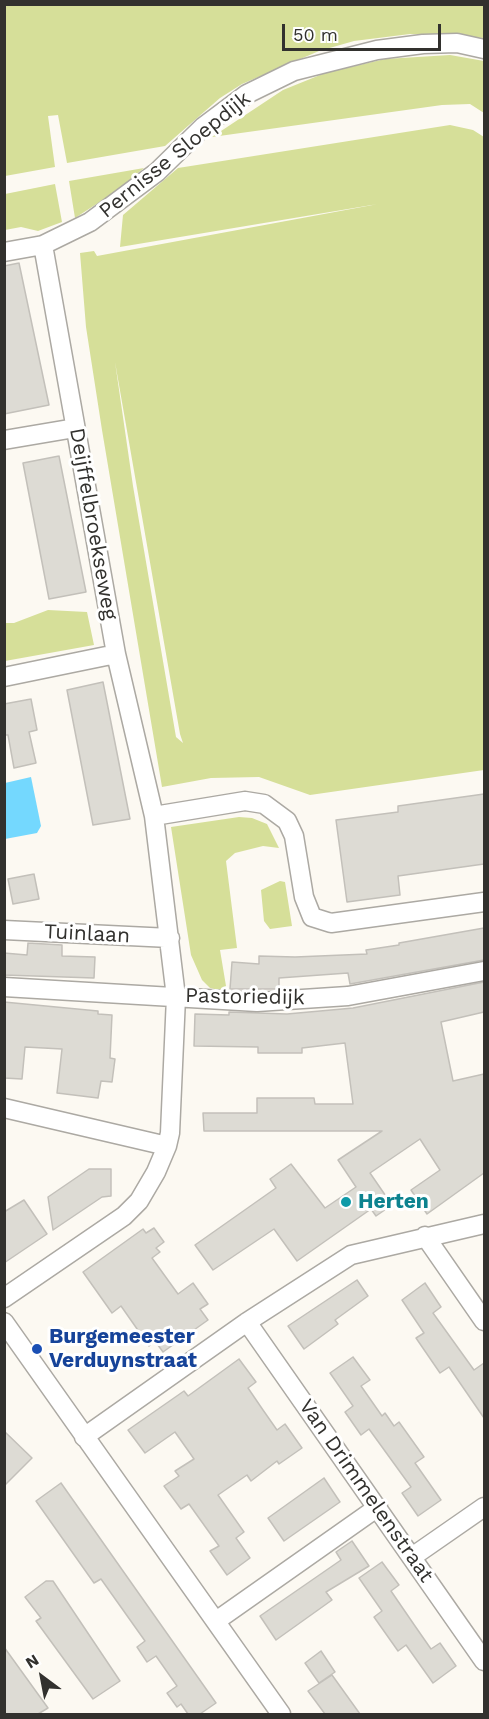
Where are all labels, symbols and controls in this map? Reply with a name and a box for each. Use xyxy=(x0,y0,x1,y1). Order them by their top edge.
scale bar xyxy=(285,12,444,50)
text: 50 m xyxy=(293,24,338,45)
street label: Pernisse Sloepdijk xyxy=(94,86,256,224)
street label: Deijffelbroekseweg xyxy=(64,426,122,622)
street label: Tuinlaan xyxy=(43,919,131,949)
street label: Pastoriedijk xyxy=(185,983,305,1011)
place label: Herten xyxy=(358,1189,429,1215)
marker: Herten xyxy=(339,1195,353,1209)
place label: Burgemeester Verduynstraat xyxy=(49,1324,197,1374)
marker: Burgemeester Verduynstraat xyxy=(30,1342,44,1356)
street label: Van Drimmelenstraat xyxy=(293,1395,439,1587)
north arrow xyxy=(12,1647,72,1707)
text: N xyxy=(22,1650,42,1673)

